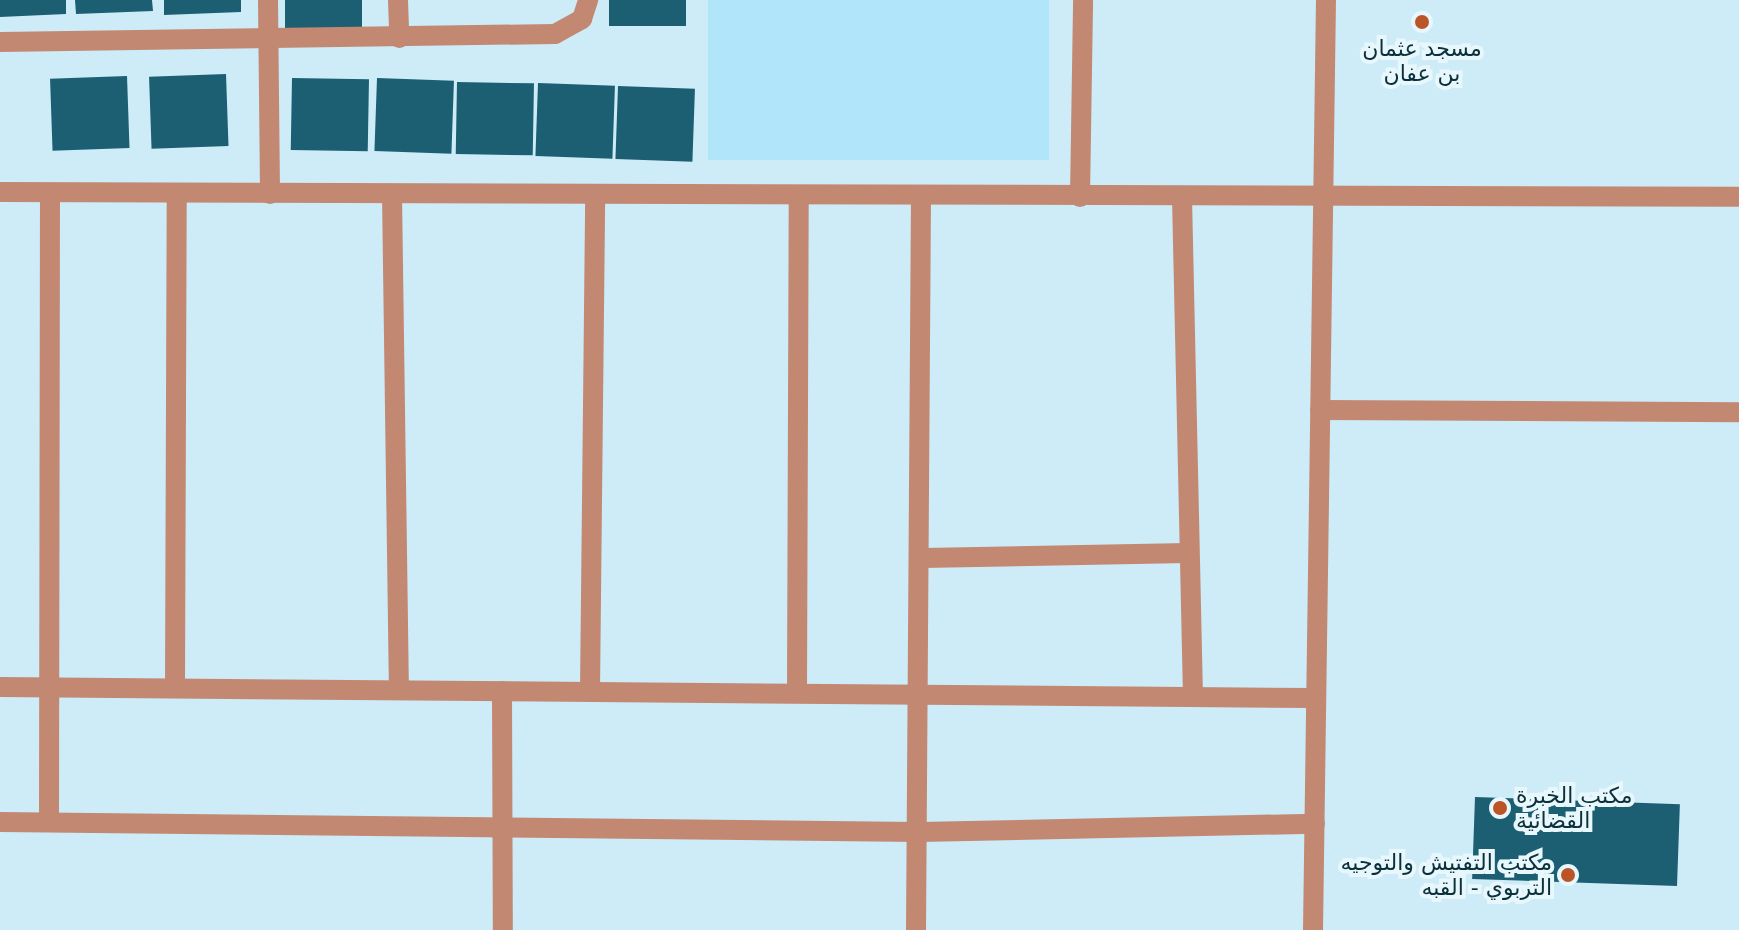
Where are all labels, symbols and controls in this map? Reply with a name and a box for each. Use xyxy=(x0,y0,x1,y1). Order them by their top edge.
marker: مسجد عثمان بن عفان xyxy=(1413,13,1431,31)
place label: مسجد عثمان بن عفان xyxy=(1362,35,1482,86)
place label: مكتب الخبرة القضائية xyxy=(1516,782,1632,834)
marker: مكتب الخبرة القضائية xyxy=(1491,799,1509,817)
place label: مكتب التفتيش والتوجيه التربوي - القبه xyxy=(1340,849,1552,900)
marker: مكتب التفتيش والتوجيه التربوي - القبه xyxy=(1559,866,1577,884)

